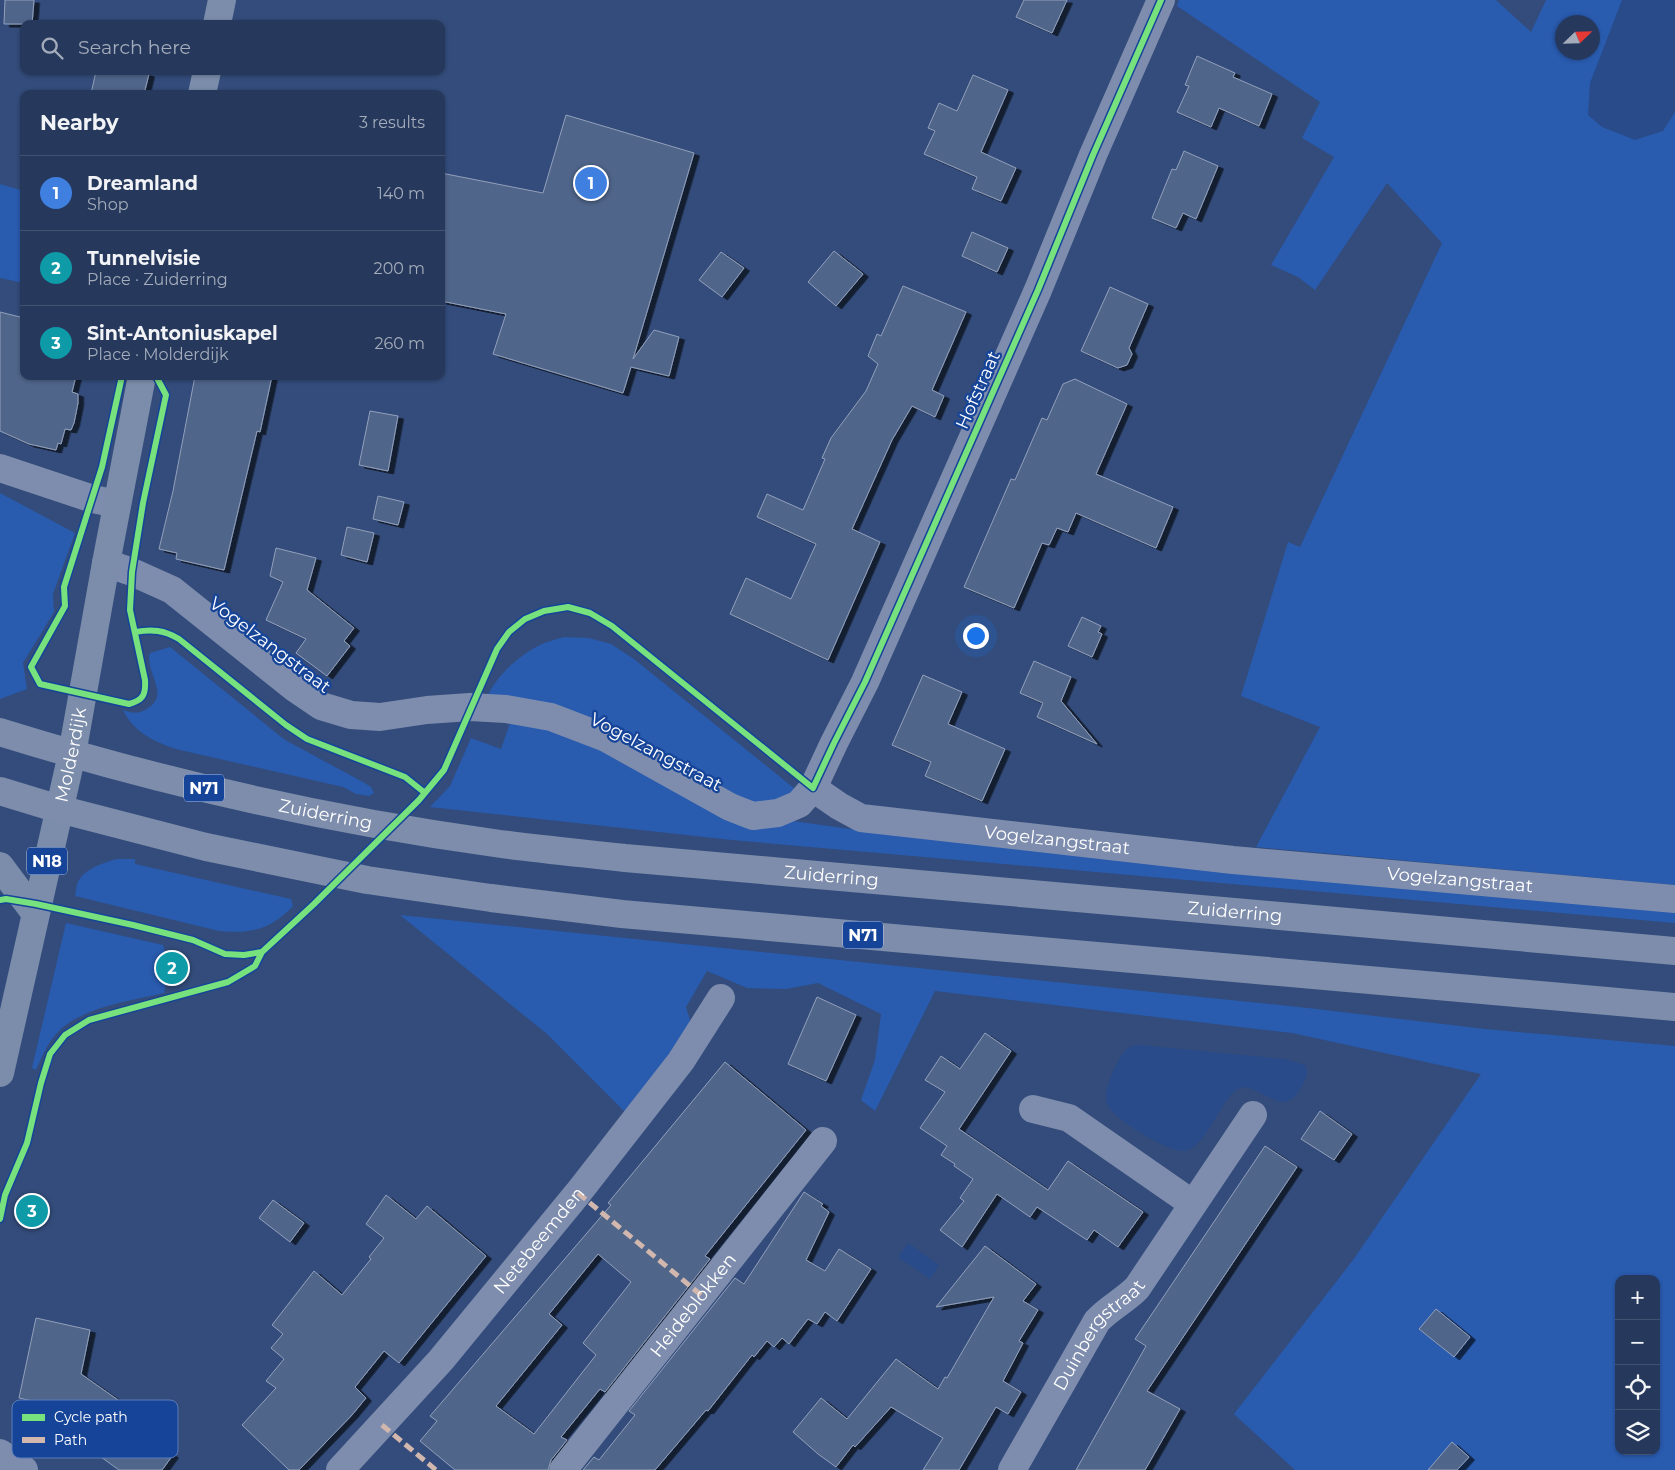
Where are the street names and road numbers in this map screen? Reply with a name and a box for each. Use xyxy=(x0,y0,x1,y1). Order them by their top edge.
street label: Hofstraat xyxy=(951,348,1005,432)
street label: Vogelzangstraat xyxy=(205,592,335,698)
street label: Molderdijk xyxy=(50,705,91,804)
street label: Vogelzangstraat xyxy=(586,708,726,796)
road number: N71 xyxy=(184,774,224,801)
street label: Zuiderring xyxy=(277,794,374,834)
street label: Vogelzangstraat xyxy=(983,821,1131,859)
road number: N18 xyxy=(27,848,67,874)
street label: Zuiderring xyxy=(783,861,880,891)
street label: Vogelzangstraat xyxy=(1386,863,1534,897)
street label: Zuiderring xyxy=(1186,897,1283,927)
road number: N71 xyxy=(843,922,883,948)
street label: Netebeemden xyxy=(489,1183,589,1298)
street label: Heideblokken xyxy=(646,1249,741,1361)
street label: Duinbergstraat xyxy=(1049,1276,1150,1395)

